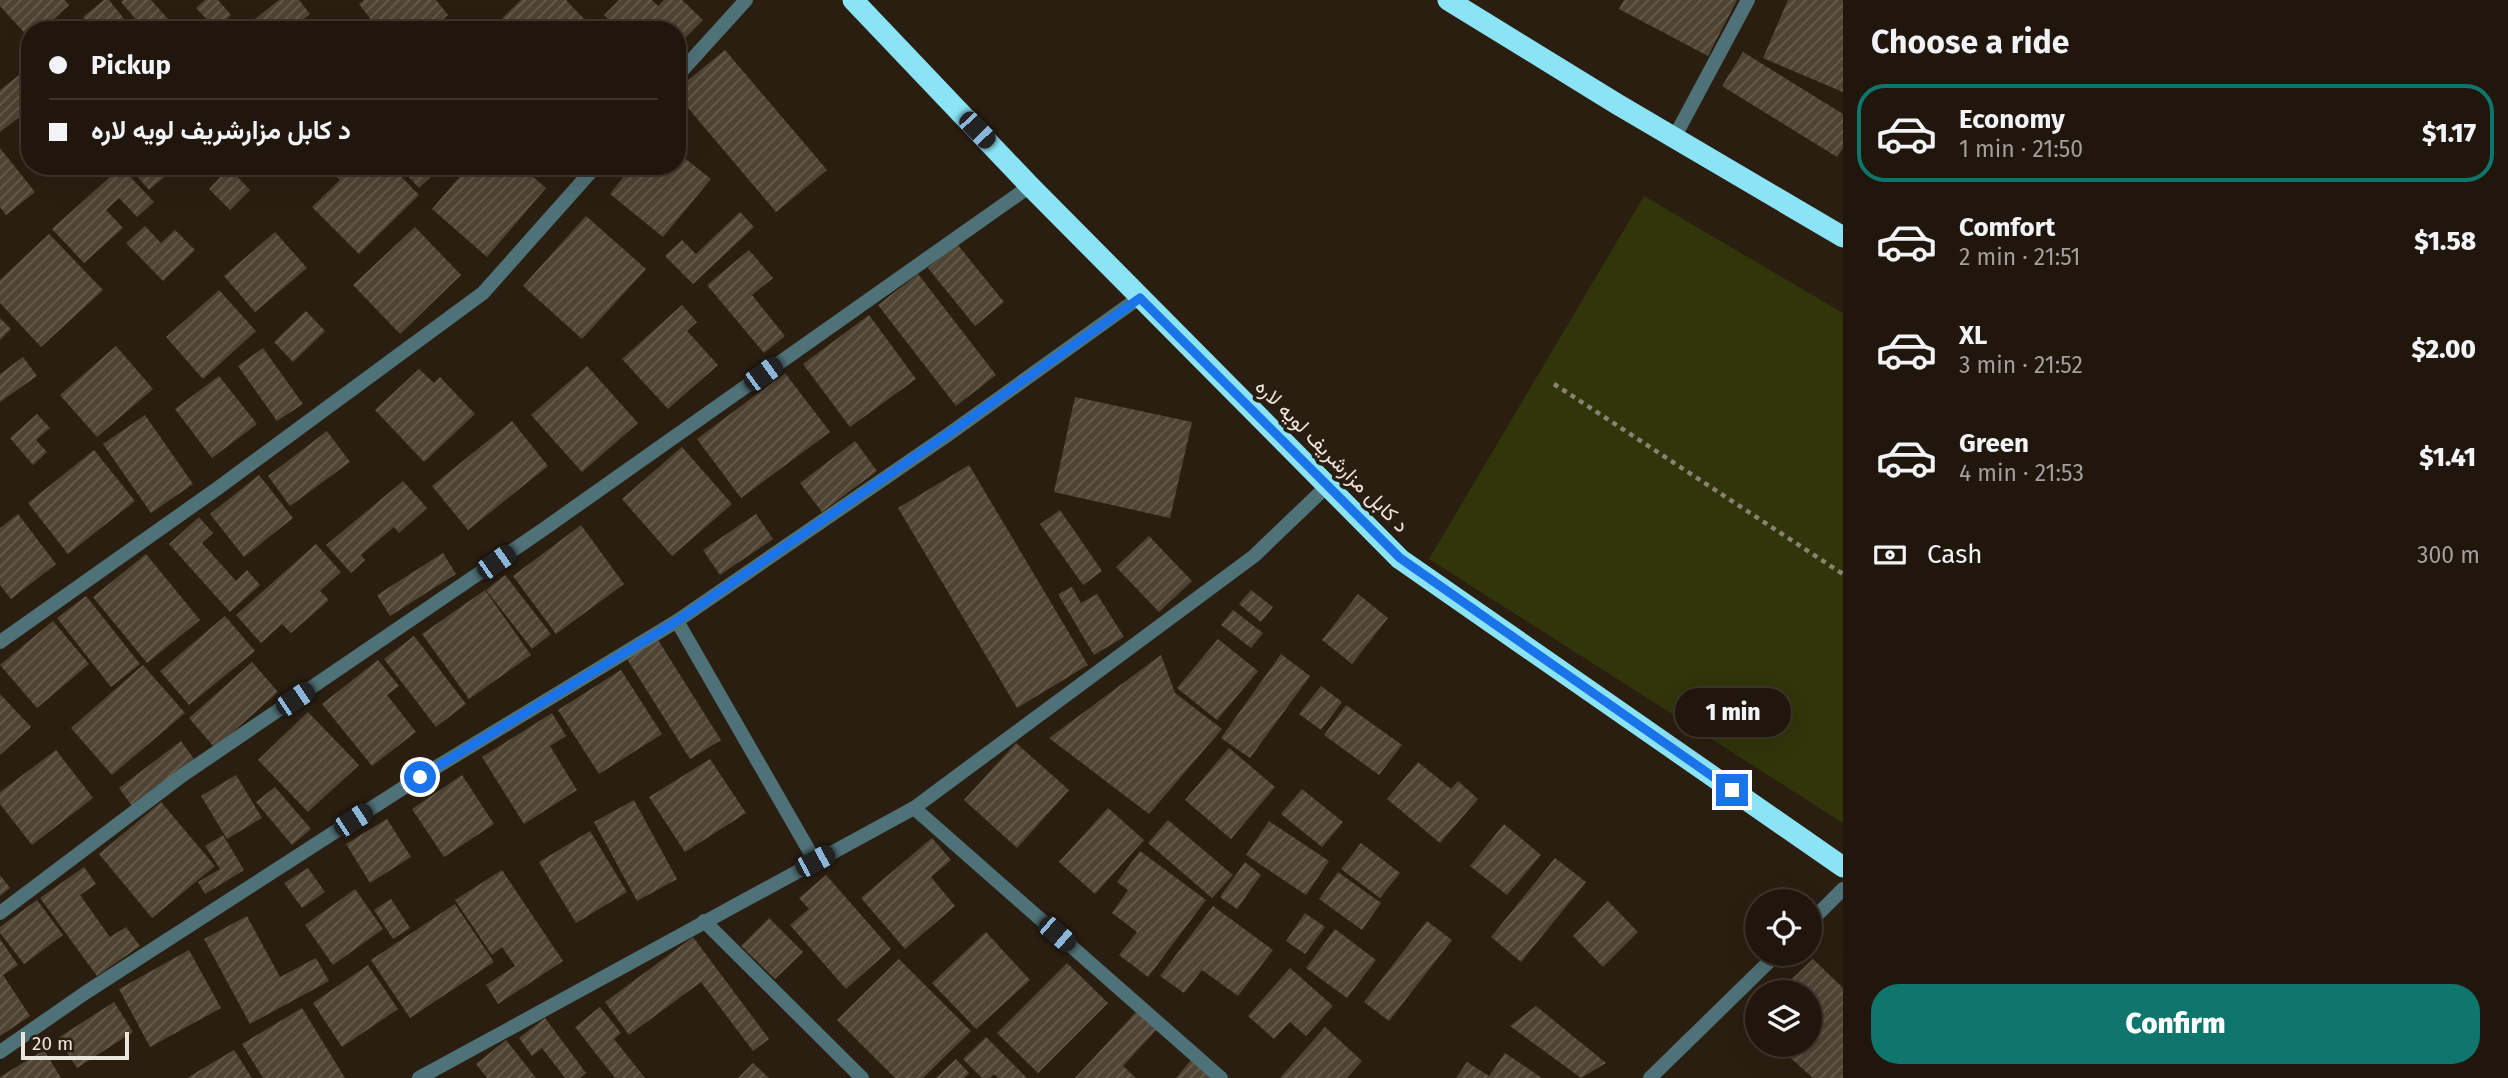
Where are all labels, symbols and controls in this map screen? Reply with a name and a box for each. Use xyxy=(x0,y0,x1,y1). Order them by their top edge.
text: Choose a ride xyxy=(1871,23,2069,61)
text: Pickup xyxy=(91,50,171,81)
icon: car xyxy=(1875,102,1938,165)
text: Economy xyxy=(1959,104,2065,135)
car xyxy=(955,108,1000,152)
text: د کابل مزارشریف لویه لاره xyxy=(91,115,351,146)
text: $1.17 xyxy=(2422,118,2476,149)
text: 1 min · 21:50 xyxy=(1959,135,2083,163)
icon: car xyxy=(1875,210,1938,273)
text: Comfort xyxy=(1959,212,2055,243)
text: $1.58 xyxy=(2414,226,2476,257)
text: 2 min · 21:51 xyxy=(1959,243,2081,271)
icon: car xyxy=(1875,318,1938,381)
text: XL xyxy=(1959,320,1987,351)
text: $2.00 xyxy=(2411,334,2476,365)
text: 3 min · 21:52 xyxy=(1959,351,2083,379)
car xyxy=(740,353,787,395)
street label: د کابل مزارشریف لویه لاره xyxy=(1250,374,1414,538)
icon: car xyxy=(1875,426,1938,489)
text: Green xyxy=(1959,428,2029,459)
text: $1.41 xyxy=(2419,442,2476,473)
text: 4 min · 21:53 xyxy=(1959,459,2084,487)
icon: cash xyxy=(1871,536,1909,574)
text: Cash xyxy=(1927,539,1983,570)
car xyxy=(473,541,520,583)
text: 300 m xyxy=(2417,541,2480,569)
car xyxy=(272,679,319,719)
callout: 1 min xyxy=(1674,688,1790,738)
text: 1 min xyxy=(1705,698,1761,726)
route start xyxy=(404,761,436,793)
route end xyxy=(1716,774,1748,806)
car xyxy=(330,800,377,840)
car xyxy=(792,842,839,880)
map controls xyxy=(1745,889,1822,1057)
button: locate xyxy=(1745,889,1822,966)
car xyxy=(1035,912,1080,956)
button: layers xyxy=(1745,980,1822,1057)
button: Confirm xyxy=(1871,984,2480,1064)
scale bar xyxy=(21,1029,130,1061)
text: 20 m xyxy=(32,1032,73,1055)

